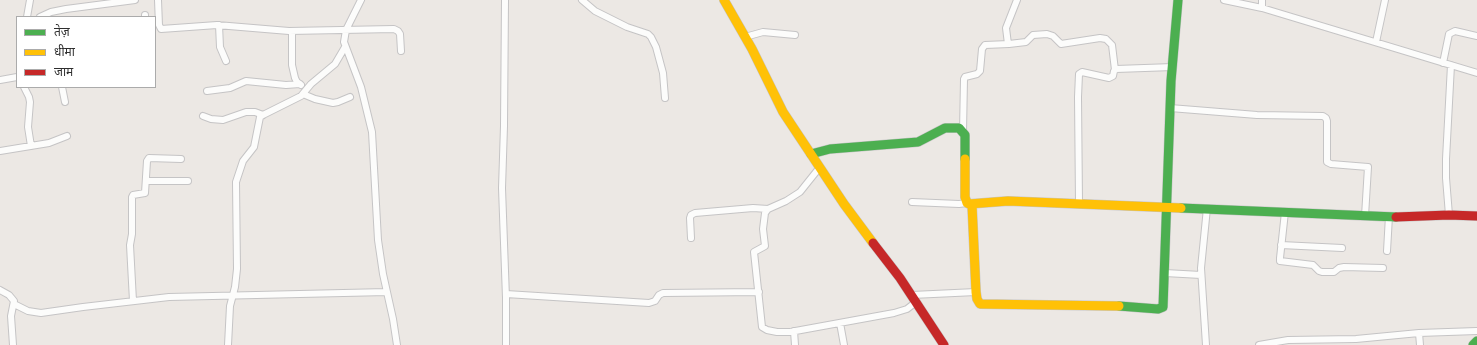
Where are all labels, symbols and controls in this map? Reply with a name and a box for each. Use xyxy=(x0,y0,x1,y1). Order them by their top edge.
legend xyxy=(16,16,156,88)
text: तेज़ xyxy=(54,24,70,38)
text: धीमा xyxy=(54,44,75,58)
text: जाम xyxy=(54,64,73,78)

